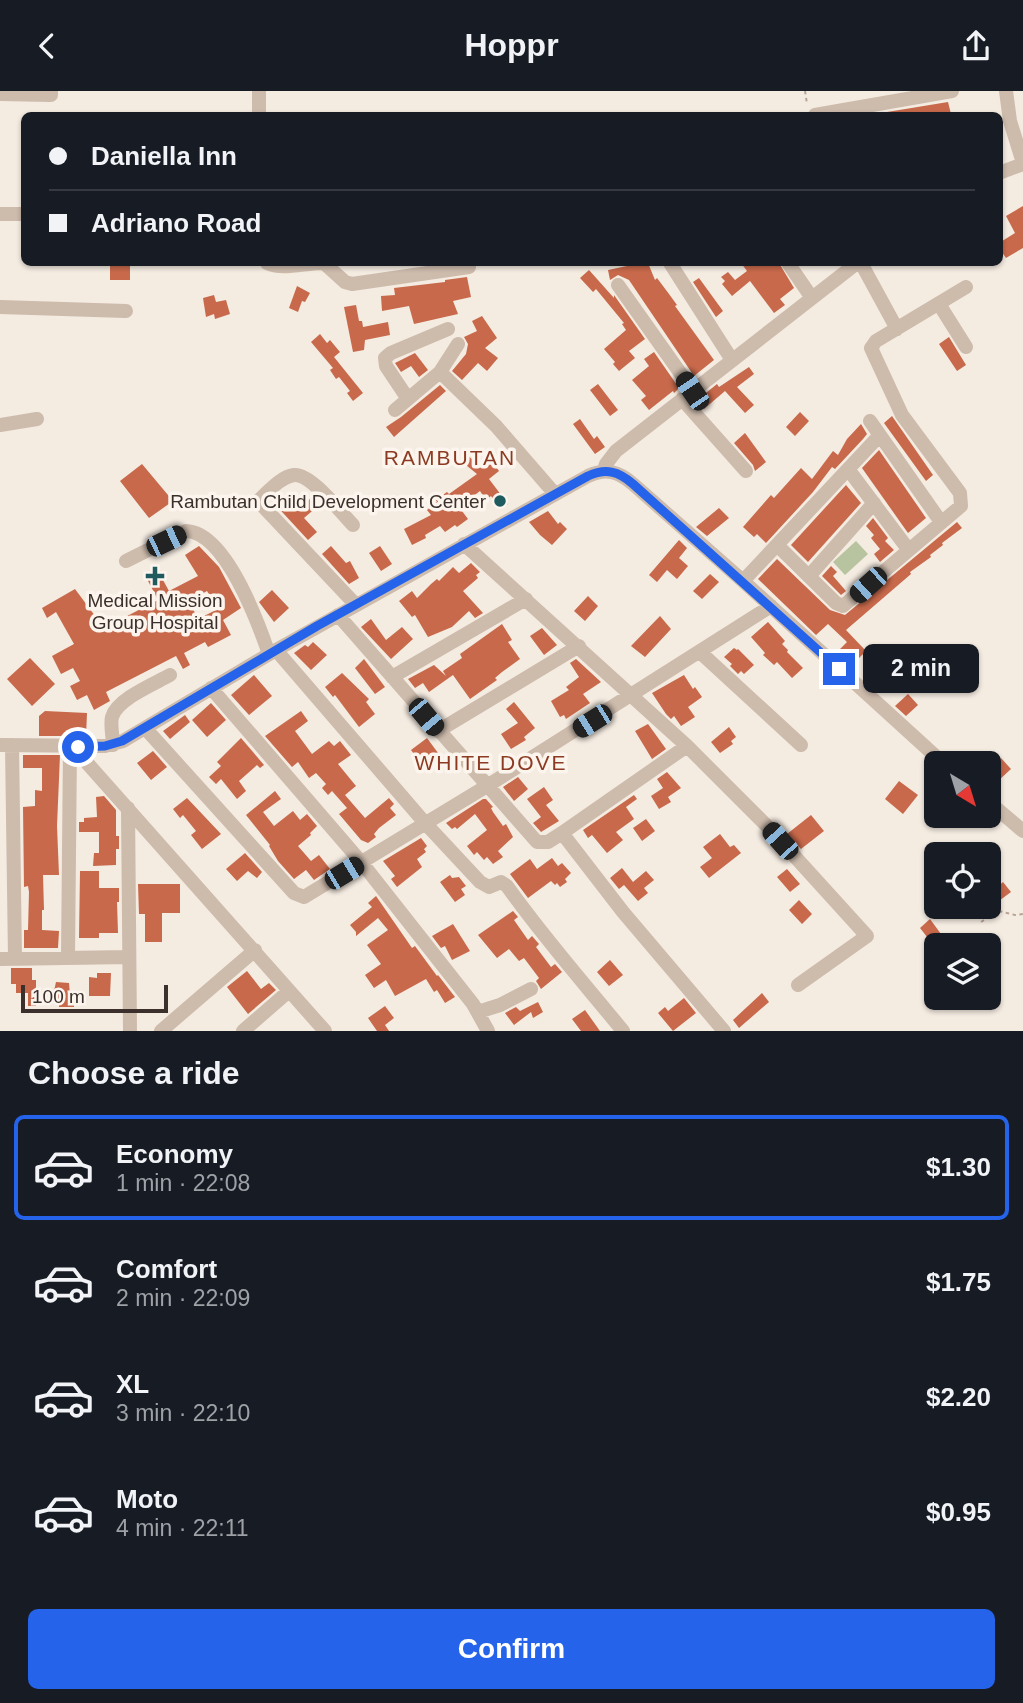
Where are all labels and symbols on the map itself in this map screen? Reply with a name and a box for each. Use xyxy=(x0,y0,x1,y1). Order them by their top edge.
car xyxy=(672,368,713,414)
district label: RAMBUTAN xyxy=(384,446,516,469)
place label: Rambutan Child Development Center xyxy=(170,491,487,512)
marker: Rambutan Child Development Center xyxy=(492,493,508,509)
car xyxy=(143,522,190,560)
car xyxy=(846,563,891,607)
marker: Medical Mission Group Hospital xyxy=(145,566,165,586)
place label: Medical Mission Group Hospital xyxy=(87,590,223,633)
callout: 2 min xyxy=(864,645,979,693)
route end xyxy=(823,653,855,685)
car xyxy=(405,694,448,740)
car xyxy=(569,701,616,741)
route start xyxy=(62,731,94,763)
district label: WHITE DOVE xyxy=(414,751,568,774)
north arrow xyxy=(924,751,1001,828)
car xyxy=(759,818,802,864)
car xyxy=(321,853,368,893)
scale bar xyxy=(21,982,168,1014)

